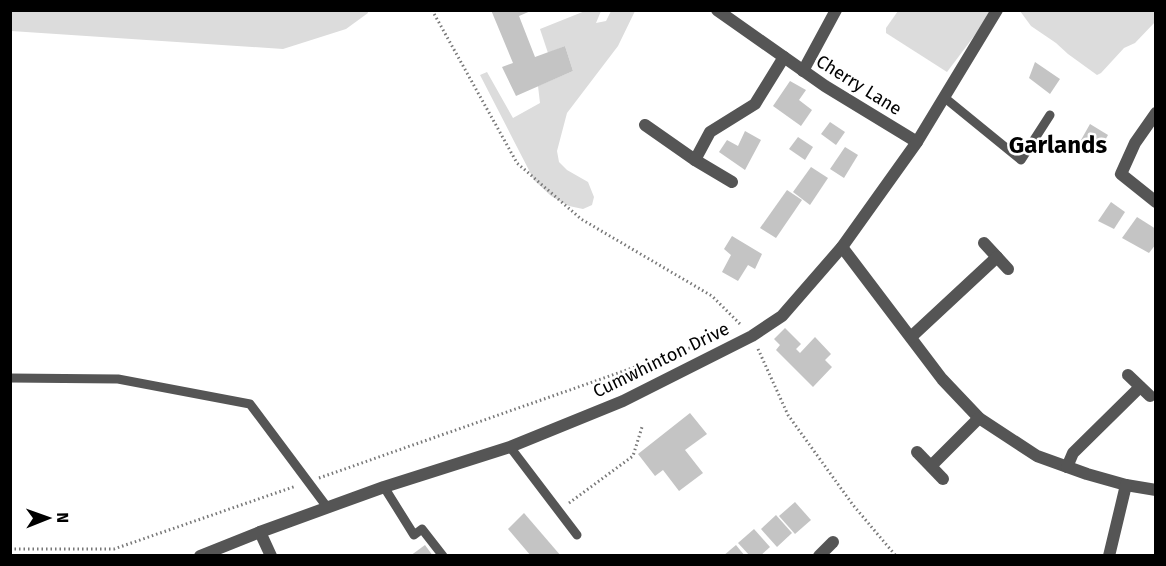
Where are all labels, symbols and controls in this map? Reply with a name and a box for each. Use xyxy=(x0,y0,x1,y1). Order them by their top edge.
street label: Cherry Lane xyxy=(812,50,906,120)
district label: Garlands xyxy=(1009,131,1108,159)
street label: Cumwhinton Drive xyxy=(589,317,733,403)
north arrow xyxy=(18,488,78,548)
text: N xyxy=(53,512,72,523)

